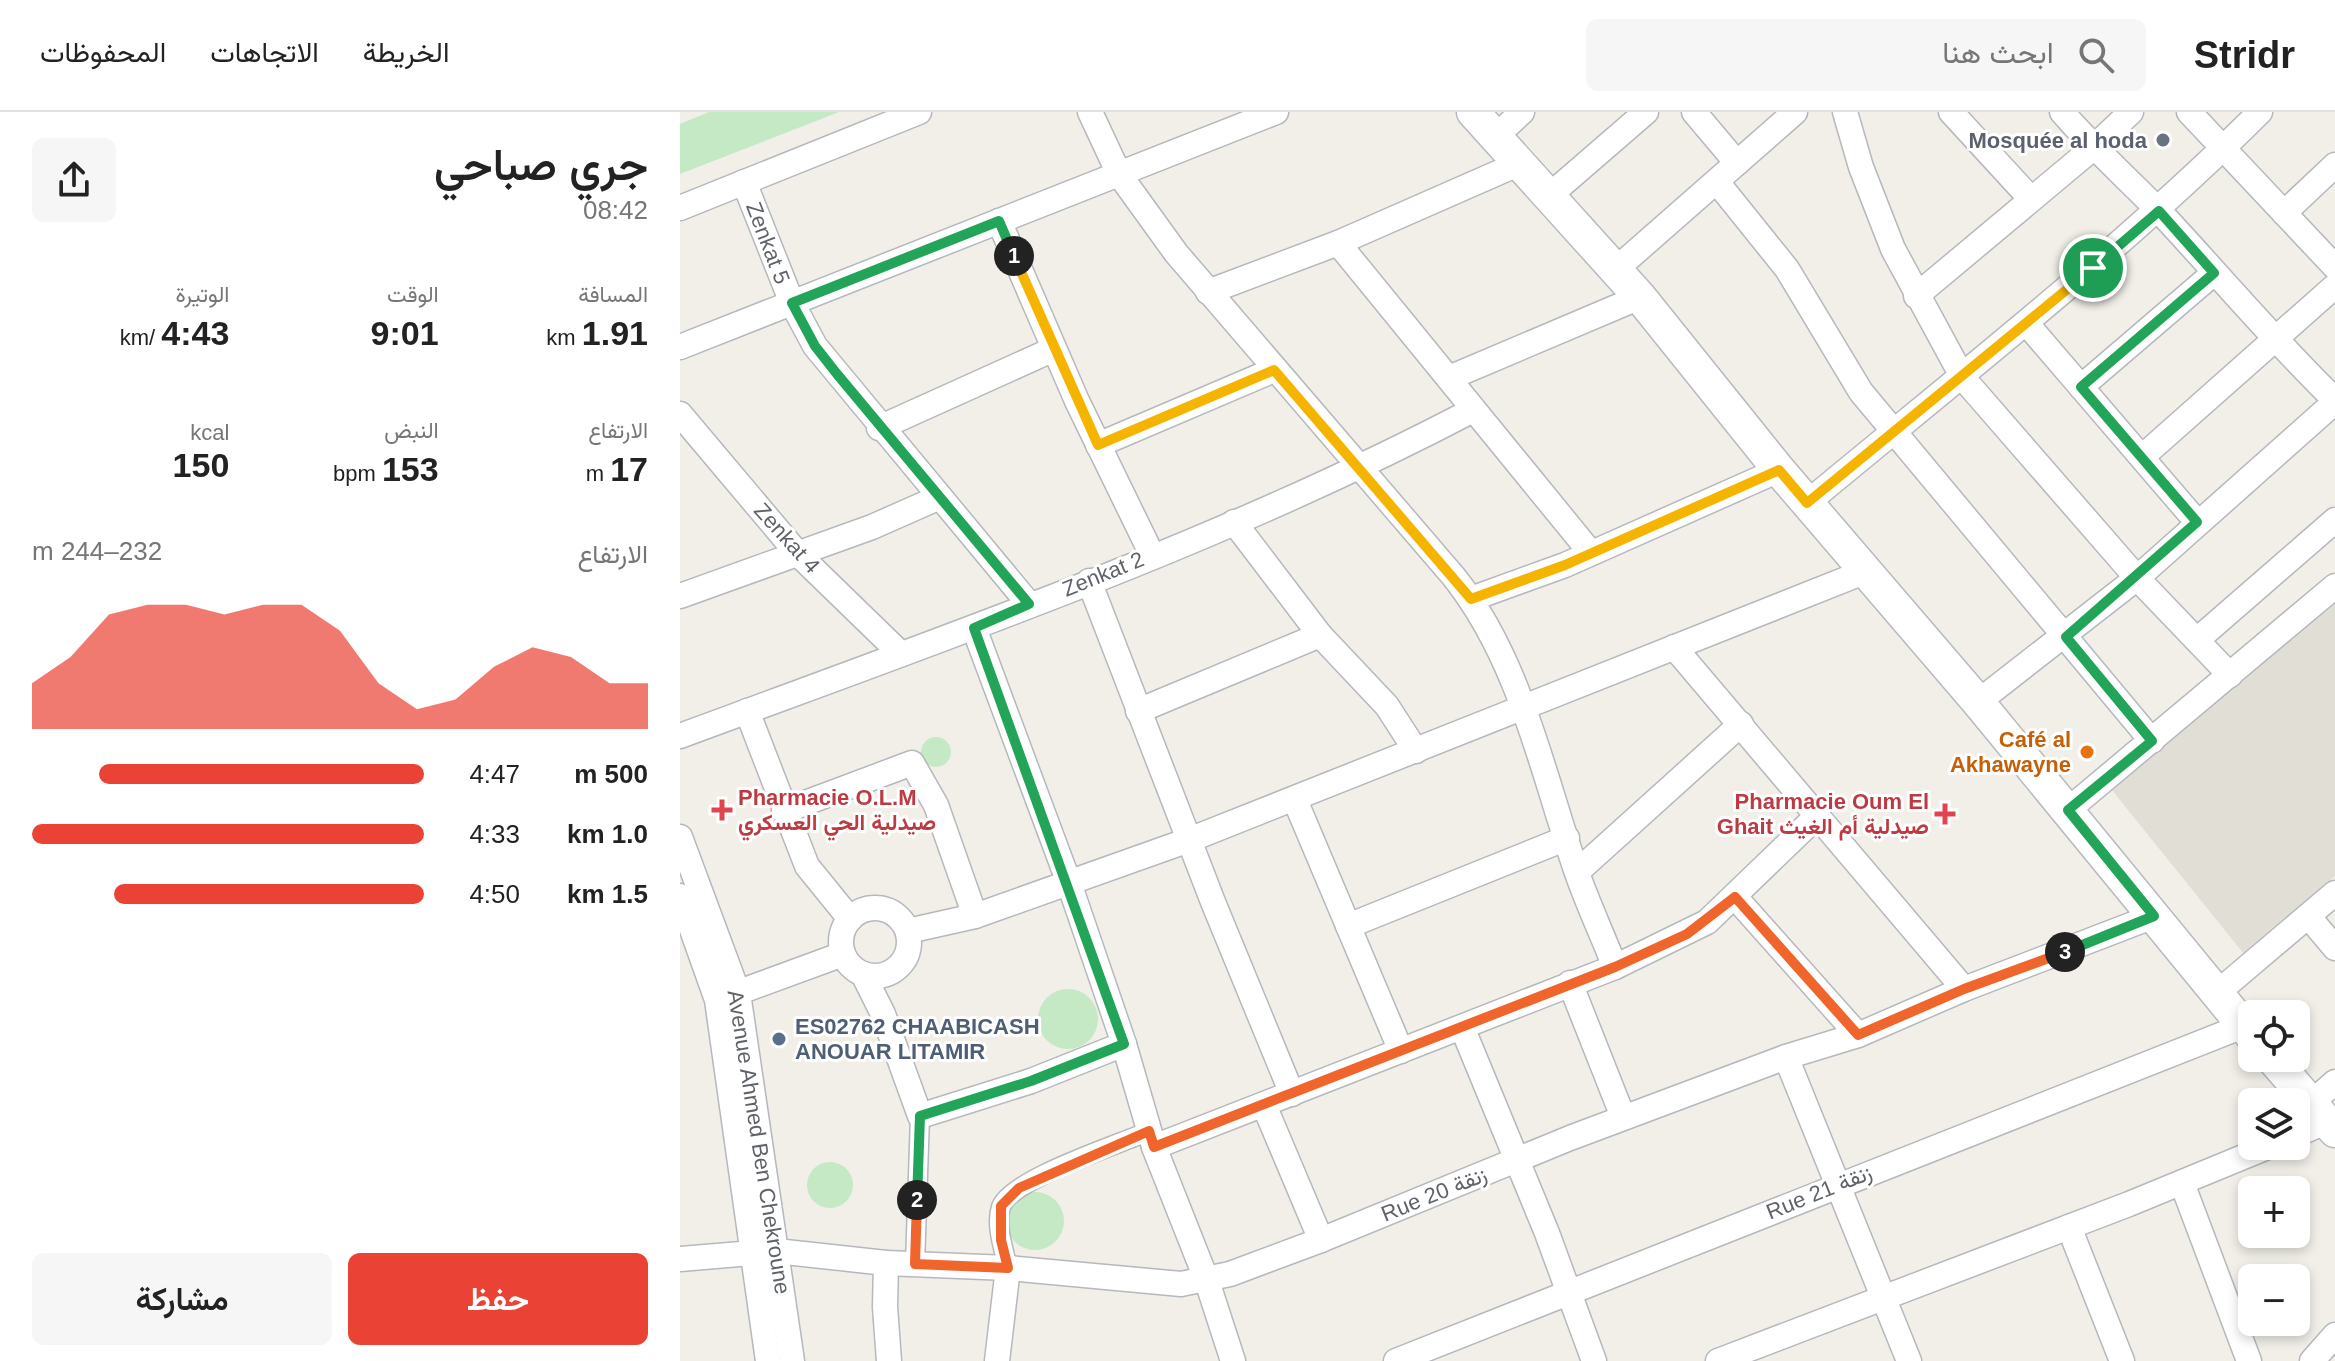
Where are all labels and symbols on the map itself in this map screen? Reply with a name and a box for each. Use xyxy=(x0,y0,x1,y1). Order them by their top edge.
place label: Mosquée al hoda xyxy=(1969,128,2148,153)
marker: Mosquée al hoda xyxy=(2154,131,2172,149)
street label: Zenkat 5 xyxy=(741,199,795,287)
pin xyxy=(2059,234,2127,302)
pin: 1 xyxy=(994,236,1034,276)
street label: Zenkat 4 xyxy=(749,498,825,578)
street label: Zenkat 2 xyxy=(1059,546,1147,602)
place label: Café al Akhawayne xyxy=(1950,727,2071,777)
marker: Café al Akhawayne xyxy=(2078,743,2096,761)
place label: Pharmacie O.L.M صيدلية الحي العسكري xyxy=(738,785,936,841)
place label: Pharmacie Oum El Ghait صيدلية أم الغيث xyxy=(1717,789,1929,841)
marker: Pharmacie O.L.M صيدلية الحي العسكري xyxy=(713,801,731,819)
marker: Pharmacie Oum El Ghait صيدلية أم الغيث xyxy=(1936,805,1954,823)
pin: 3 xyxy=(2045,932,2085,972)
street label: Avenue Ahmed Ben Chekroune xyxy=(723,988,795,1296)
place label: ES02762 CHAABICASH ANOUAR LITAMIR xyxy=(795,1014,1040,1064)
marker: ES02762 CHAABICASH ANOUAR LITAMIR xyxy=(770,1030,788,1048)
street label: Rue 21 زنقة xyxy=(1763,1159,1876,1225)
street label: Rue 20 زنقة xyxy=(1378,1161,1491,1227)
pin: 2 xyxy=(897,1180,937,1220)

